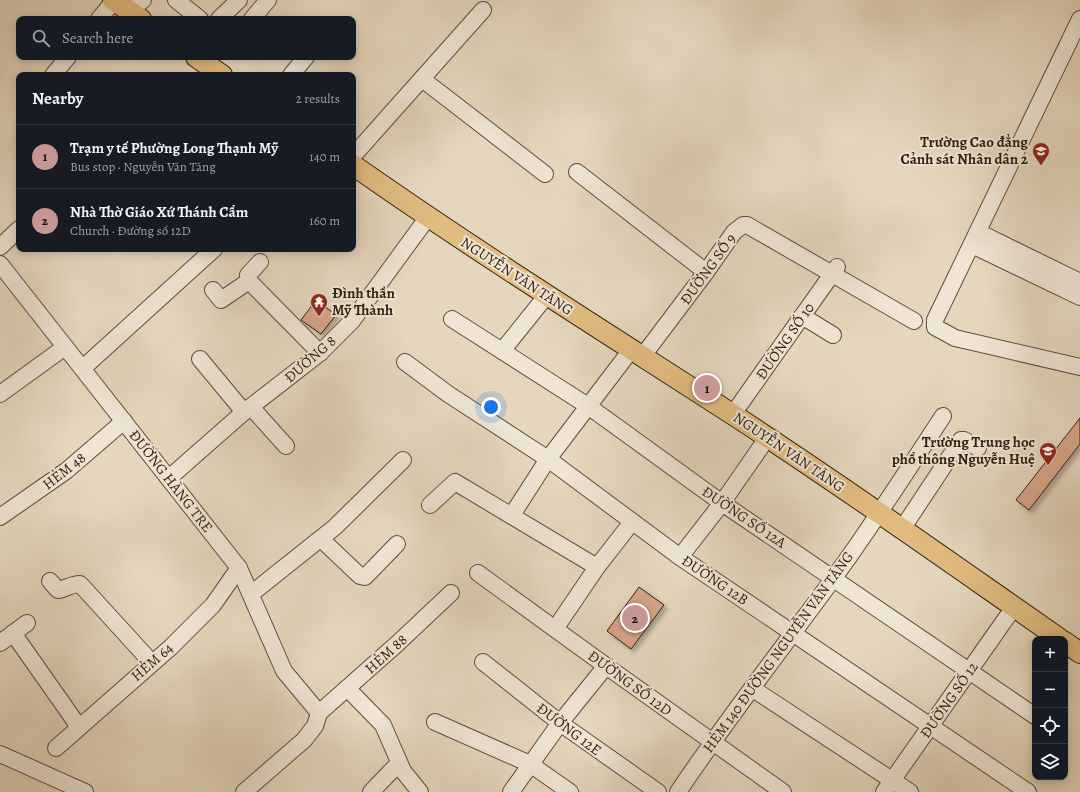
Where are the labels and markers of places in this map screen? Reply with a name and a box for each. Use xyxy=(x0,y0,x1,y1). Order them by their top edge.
place label: Trường Cao đẳng Cảnh sát Nhân dân 2 xyxy=(900,132,1029,169)
school or university icon: Trường Cao đẳng Cảnh sát Nhân dân 2 xyxy=(1031,141,1051,166)
place label: Đình thần Mỹ Thành xyxy=(332,283,395,320)
temple icon: Đình thần Mỹ Thành xyxy=(309,292,329,317)
pin: 1 xyxy=(694,373,720,403)
place label: Trường Trung học phổ thông Nguyễn Huệ xyxy=(892,432,1035,469)
school or university icon: Trường Trung học phổ thông Nguyễn Huệ xyxy=(1038,441,1058,466)
pin: 2 xyxy=(622,603,648,633)

